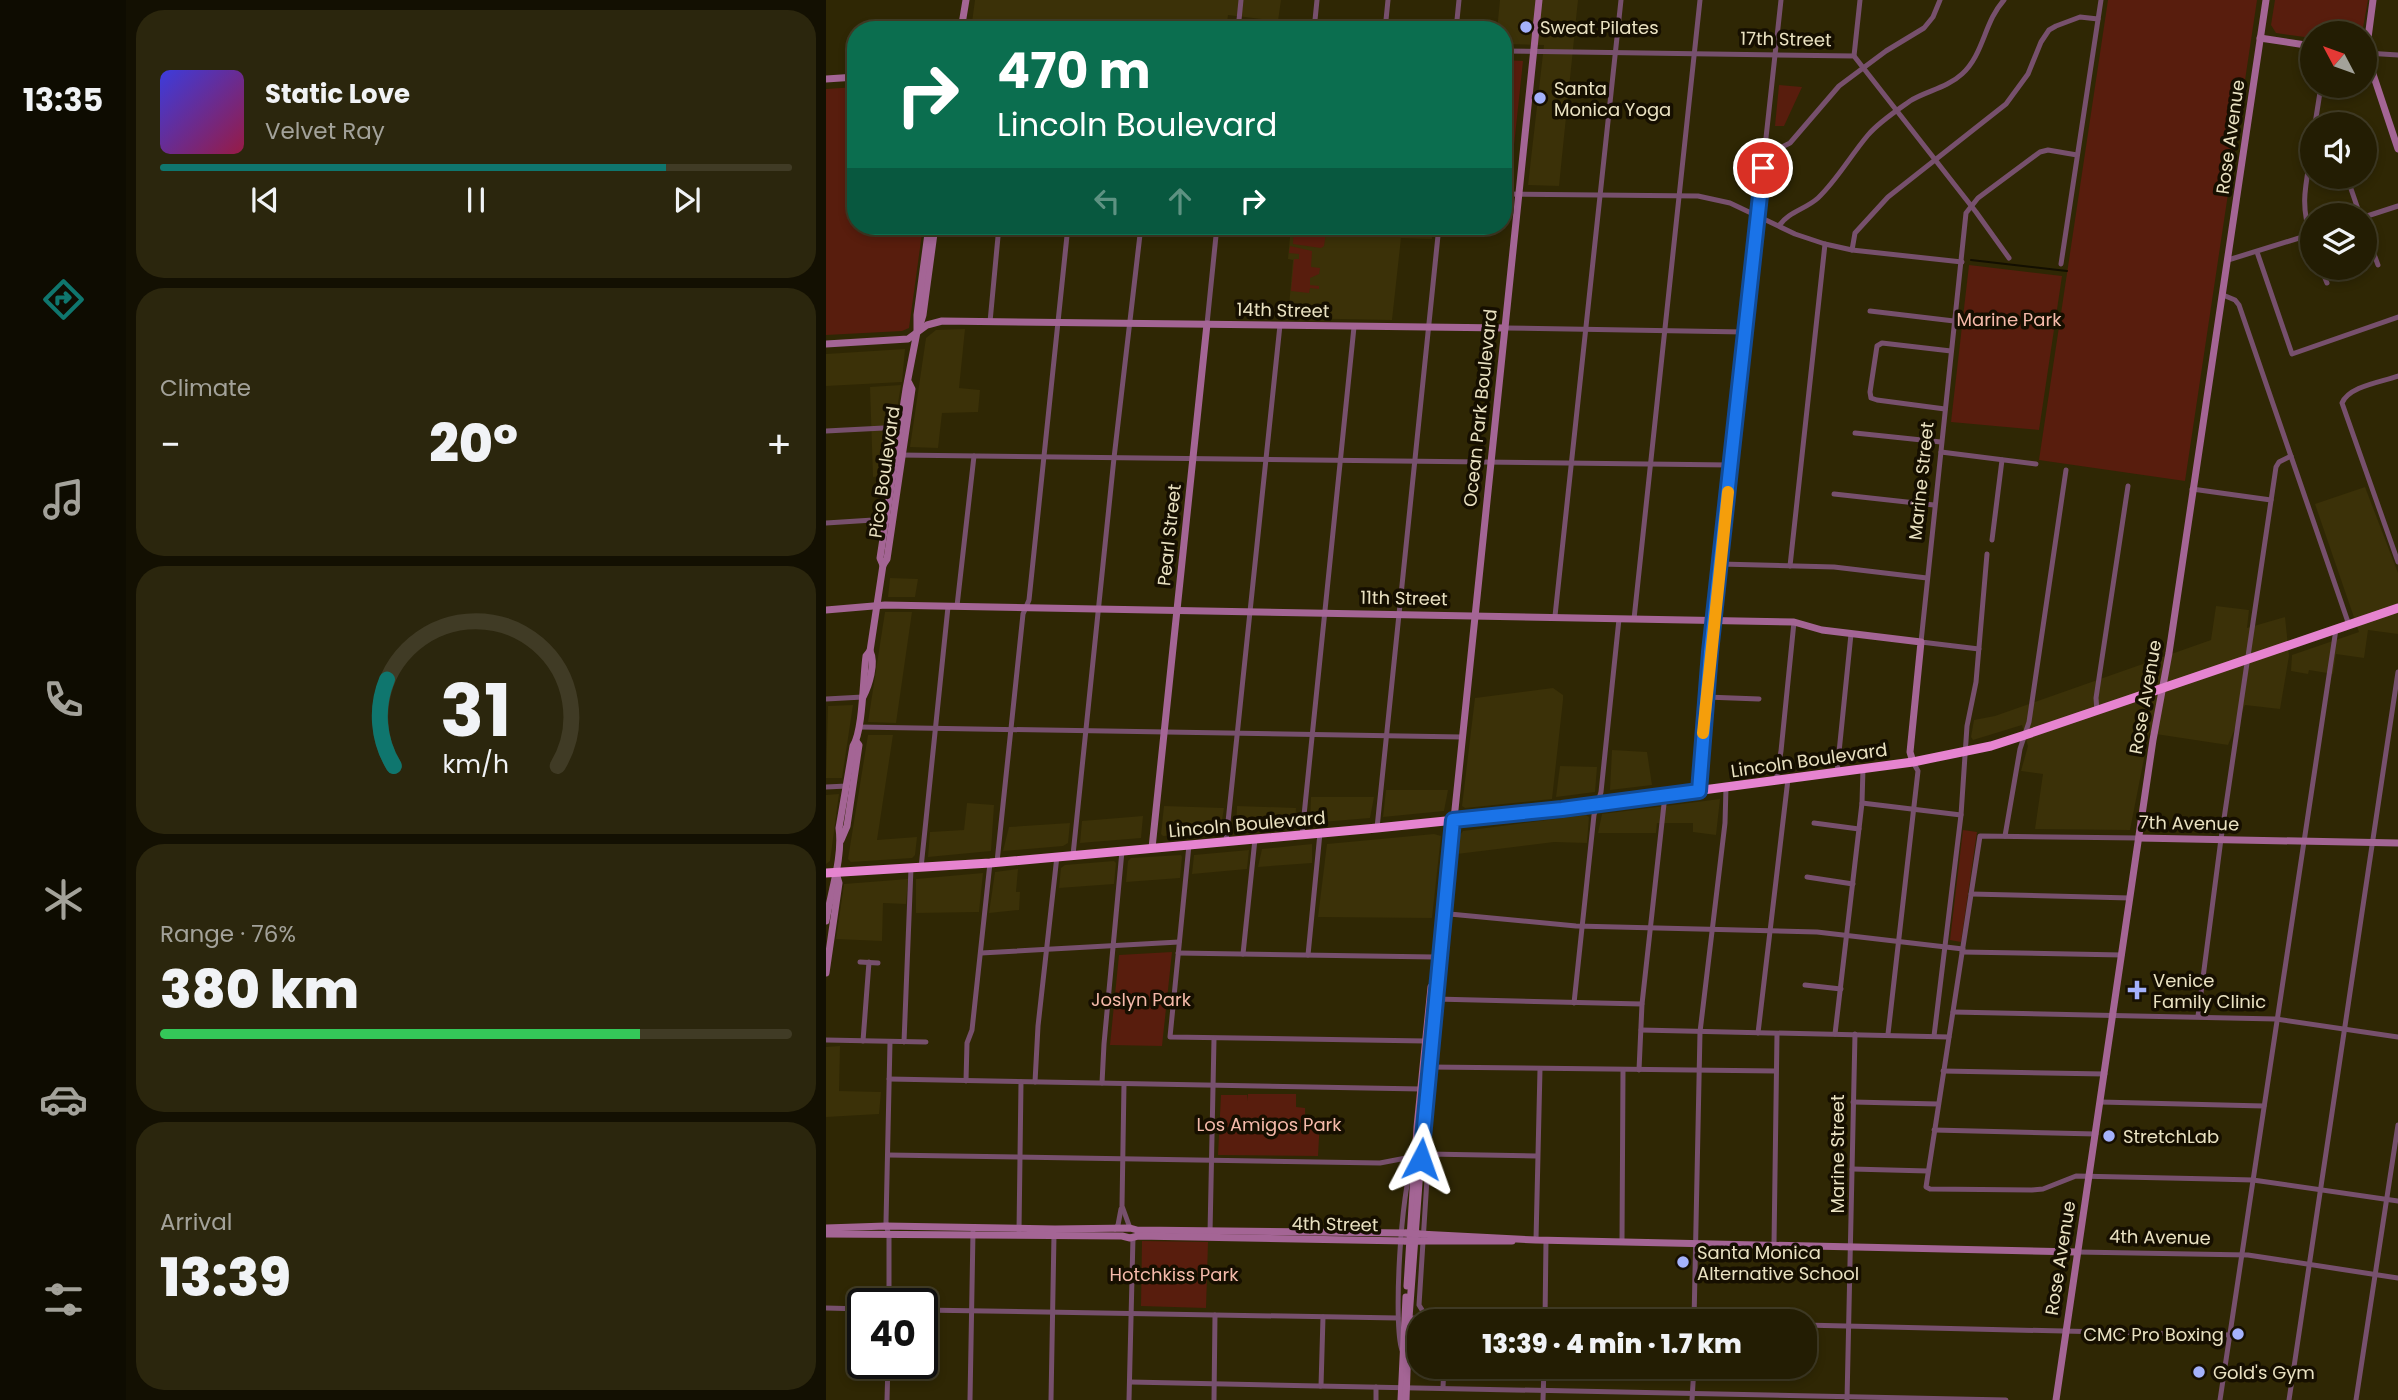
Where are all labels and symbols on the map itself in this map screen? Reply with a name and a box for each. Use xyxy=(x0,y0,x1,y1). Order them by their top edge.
place label: Sweat Pilates xyxy=(1540,15,1659,40)
marker: Sweat Pilates xyxy=(1518,19,1534,35)
north arrow xyxy=(2300,21,2376,98)
street label: 17th Street xyxy=(1740,26,1832,52)
place label: Santa Monica Yoga xyxy=(1554,76,1671,122)
street label: Rose Avenue xyxy=(2210,78,2250,196)
marker: Santa Monica Yoga xyxy=(1532,90,1548,106)
pin xyxy=(1733,138,1793,198)
street label: 14th Street xyxy=(1236,297,1330,323)
park label: Marine Park xyxy=(1957,307,2062,332)
street label: Ocean Park Boulevard xyxy=(1457,308,1503,508)
street label: Pico Boulevard xyxy=(862,404,906,540)
street label: Marine Street xyxy=(1902,421,1940,541)
street label: Pearl Street xyxy=(1151,483,1187,587)
street label: 11th Street xyxy=(1360,585,1448,611)
street label: Rose Avenue xyxy=(2123,638,2167,756)
street label: Lincoln Boulevard xyxy=(1729,737,1889,783)
street label: Lincoln Boulevard xyxy=(1167,805,1327,843)
street label: 7th Avenue xyxy=(2139,810,2239,836)
place label: Venice Family Clinic xyxy=(2153,968,2266,1014)
marker: Venice Family Clinic xyxy=(2127,980,2147,1000)
park label: Joslyn Park xyxy=(1091,987,1192,1012)
street label: Marine Street xyxy=(1825,1095,1850,1214)
park label: Los Amigos Park xyxy=(1196,1112,1342,1137)
position arrow xyxy=(1384,1122,1458,1196)
place label: StretchLab xyxy=(2123,1124,2219,1149)
marker: StretchLab xyxy=(2101,1128,2117,1144)
street label: Rose Avenue xyxy=(2039,1199,2081,1317)
street label: 4th Street xyxy=(1291,1211,1379,1237)
street label: 4th Avenue xyxy=(2109,1224,2211,1250)
place label: Santa Monica Alternative School xyxy=(1697,1240,1859,1286)
marker: Santa Monica Alternative School xyxy=(1675,1254,1691,1270)
park label: Hotchkiss Park xyxy=(1110,1262,1239,1287)
speed limit sign: 40 xyxy=(847,1288,938,1379)
place label: CMC Pro Boxing xyxy=(2083,1322,2224,1347)
marker: CMC Pro Boxing xyxy=(2230,1326,2246,1342)
place label: Gold's Gym xyxy=(2213,1360,2315,1385)
marker: Gold's Gym xyxy=(2191,1364,2207,1380)

